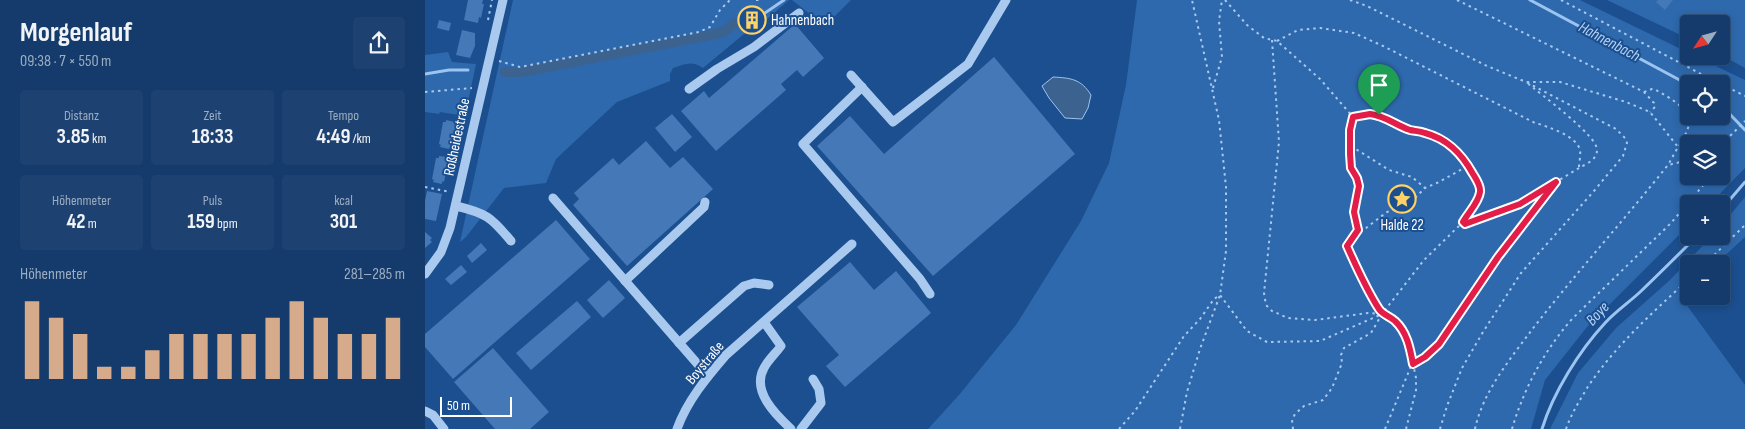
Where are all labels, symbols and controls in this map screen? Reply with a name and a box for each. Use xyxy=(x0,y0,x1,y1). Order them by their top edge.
building icon: Hahnenbach xyxy=(737,5,767,35)
place label: Hahnenbach xyxy=(771,11,834,30)
north arrow xyxy=(1680,15,1730,65)
map controls xyxy=(1680,15,1730,305)
text: Morgenlauf xyxy=(20,16,132,49)
button: share xyxy=(353,17,405,69)
water label: Hahnenbach xyxy=(1575,18,1643,66)
text: 09:38 · 7 × 550 m xyxy=(20,52,111,71)
pin xyxy=(1358,64,1400,115)
icon: arrive xyxy=(1365,71,1393,99)
button: locate xyxy=(1680,75,1730,125)
street label: Roßheidestraße xyxy=(440,96,474,178)
text: Distanz xyxy=(64,107,99,124)
text: Zeit xyxy=(203,107,222,124)
text: Tempo xyxy=(328,107,359,124)
text: 3.85 xyxy=(57,124,90,149)
text: 18:33 xyxy=(192,124,233,149)
text: 4:49 xyxy=(316,124,350,149)
text: km xyxy=(90,130,106,147)
text: /km xyxy=(350,130,371,147)
button: layers xyxy=(1680,135,1730,185)
place icon: Halde 22 xyxy=(1387,184,1417,214)
text: Höhenmeter xyxy=(52,192,111,209)
text: Puls xyxy=(203,192,222,209)
text: kcal xyxy=(334,192,353,209)
button: + xyxy=(1680,195,1730,245)
text: 42 xyxy=(66,209,85,234)
text: 159 xyxy=(187,209,215,234)
text: 301 xyxy=(330,209,357,234)
text: m xyxy=(85,215,97,232)
text: bpm xyxy=(215,215,238,232)
place label: Halde 22 xyxy=(1380,216,1424,235)
button: − xyxy=(1680,255,1730,305)
text: Höhenmeter xyxy=(20,265,87,284)
text: 281–285 m xyxy=(344,265,405,284)
water label: Boye xyxy=(1582,298,1614,330)
street label: Boystraße xyxy=(681,337,729,389)
scale bar xyxy=(440,394,513,417)
text: 50 m xyxy=(447,397,470,414)

